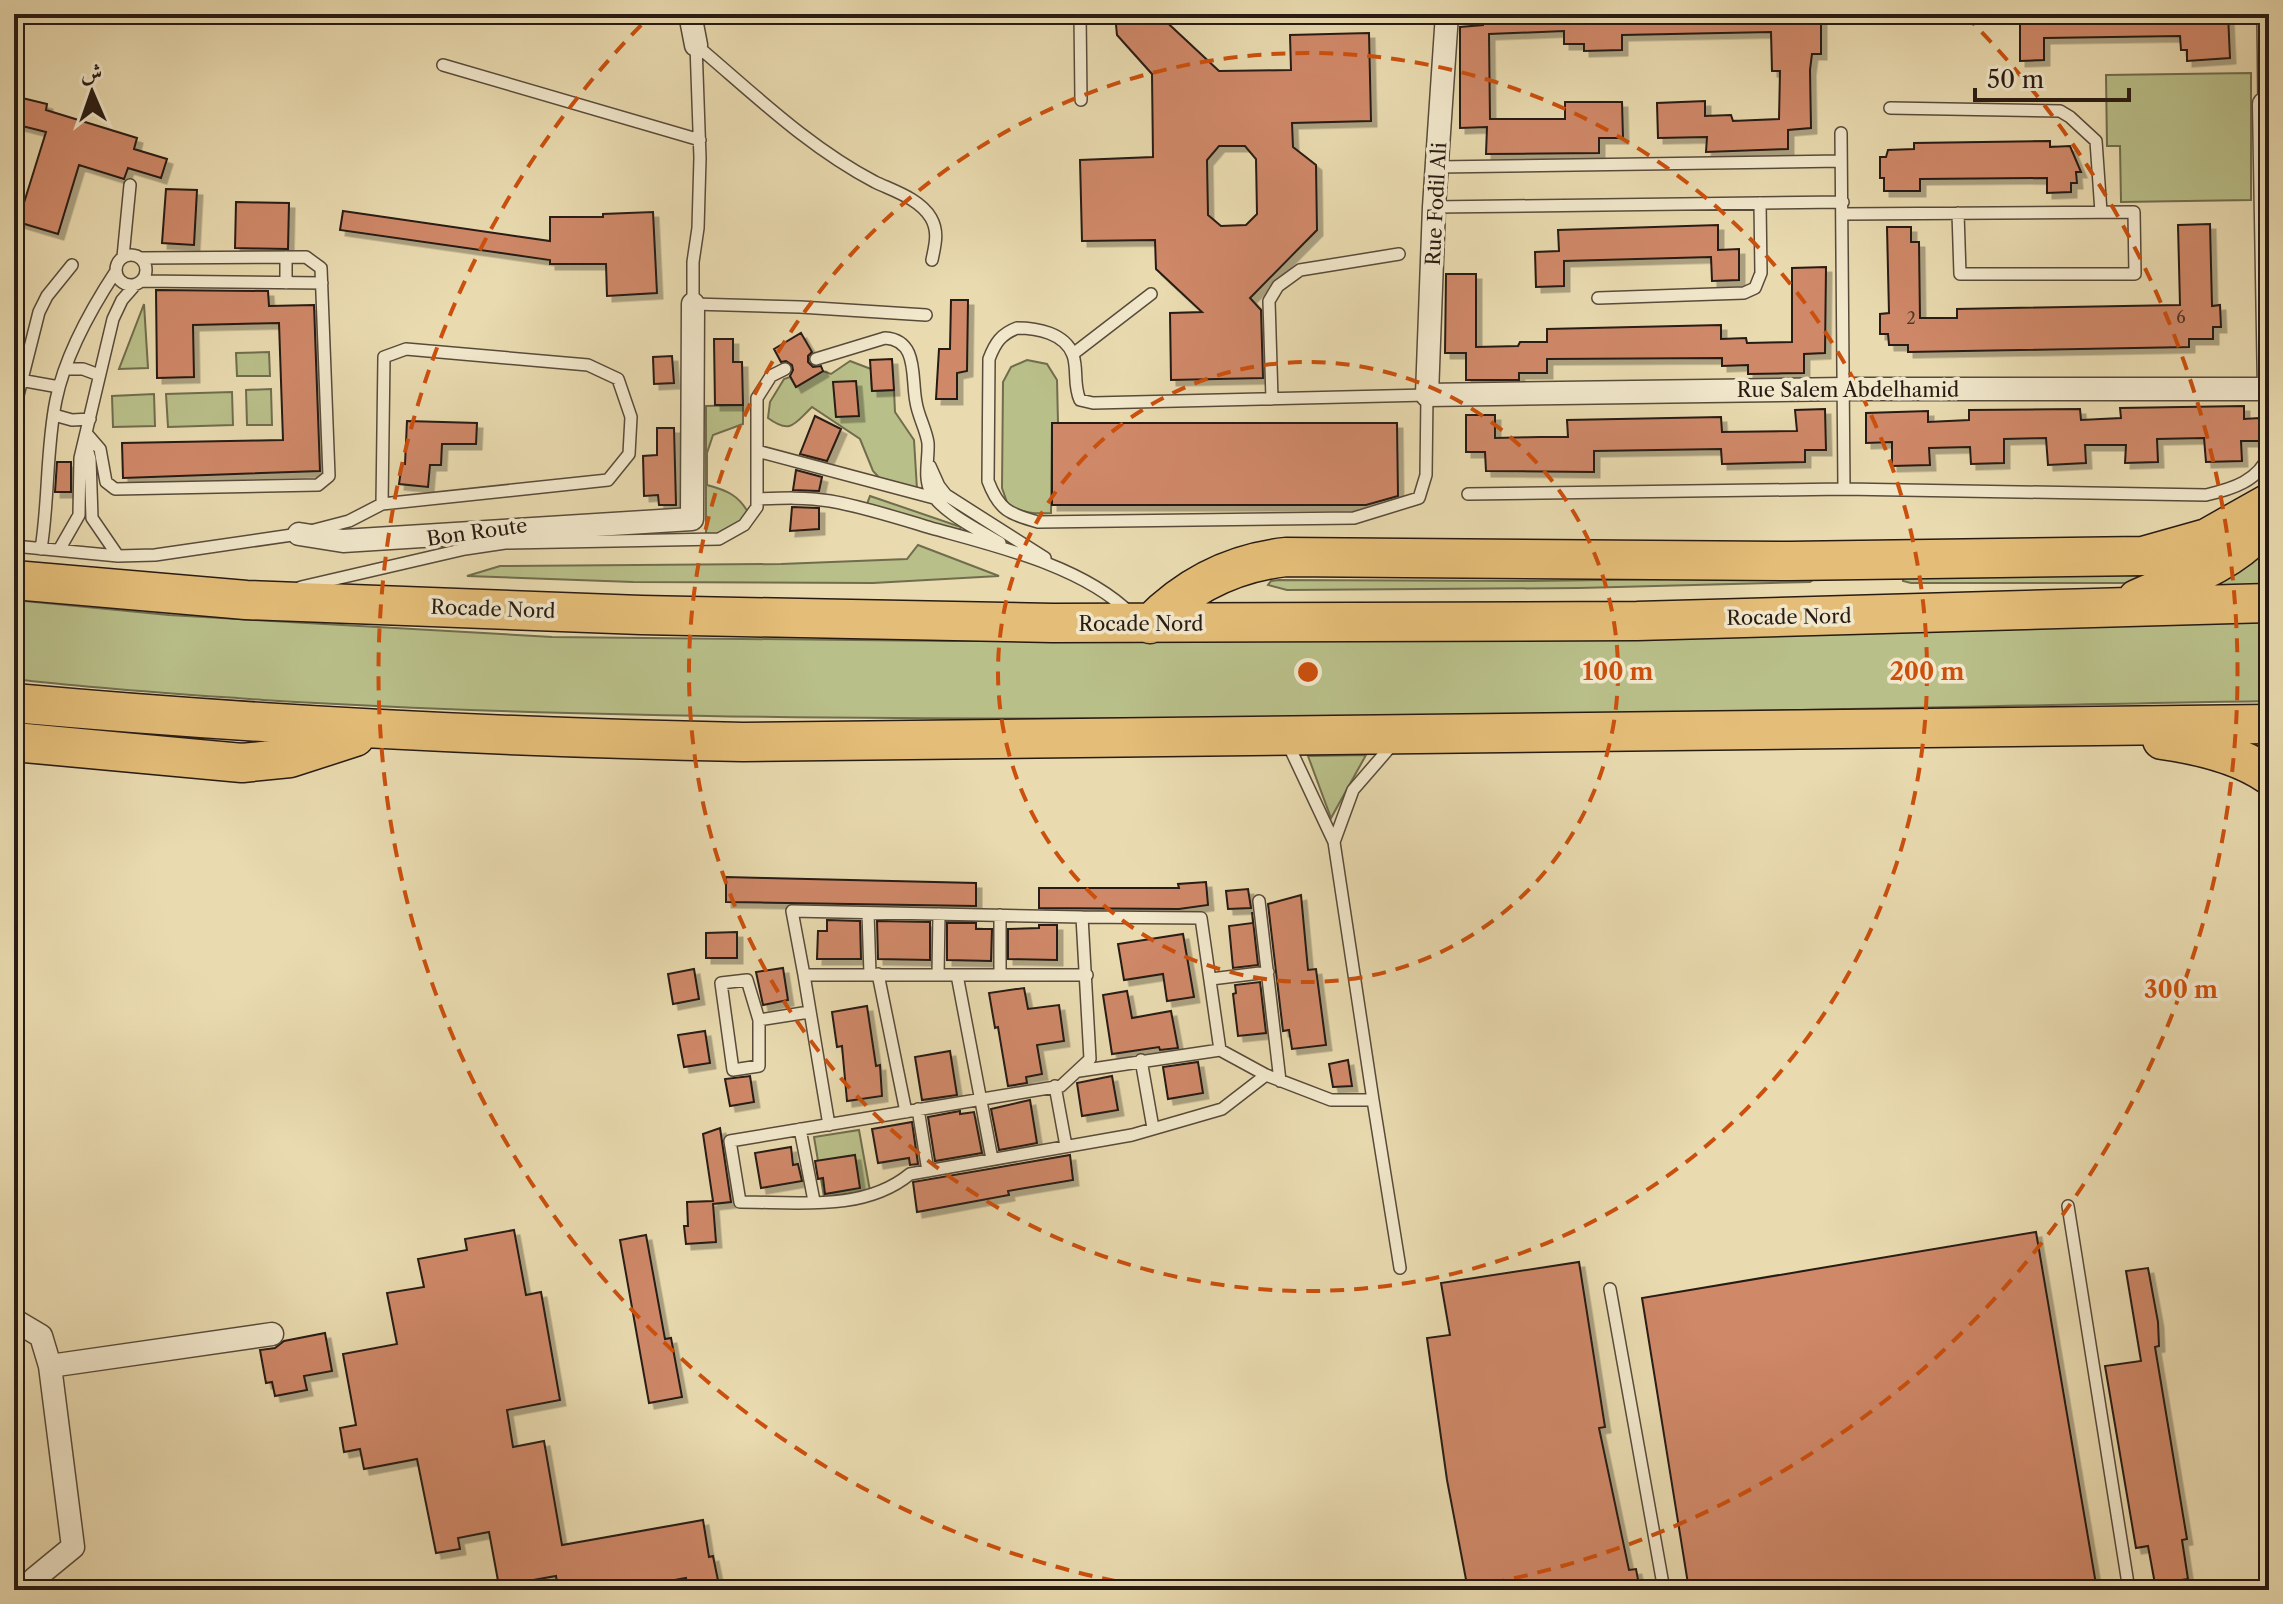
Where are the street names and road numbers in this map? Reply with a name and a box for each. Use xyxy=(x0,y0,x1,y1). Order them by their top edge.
street label: Rue Fodil Ali xyxy=(1421,142,1451,266)
street label: Rue Salem Abdelhamid xyxy=(1737,378,1959,402)
street label: Bon Route xyxy=(425,513,529,551)
street label: Rocade Nord xyxy=(430,595,556,623)
street label: Rocade Nord xyxy=(1726,604,1852,630)
street label: Rocade Nord xyxy=(1078,612,1204,636)

